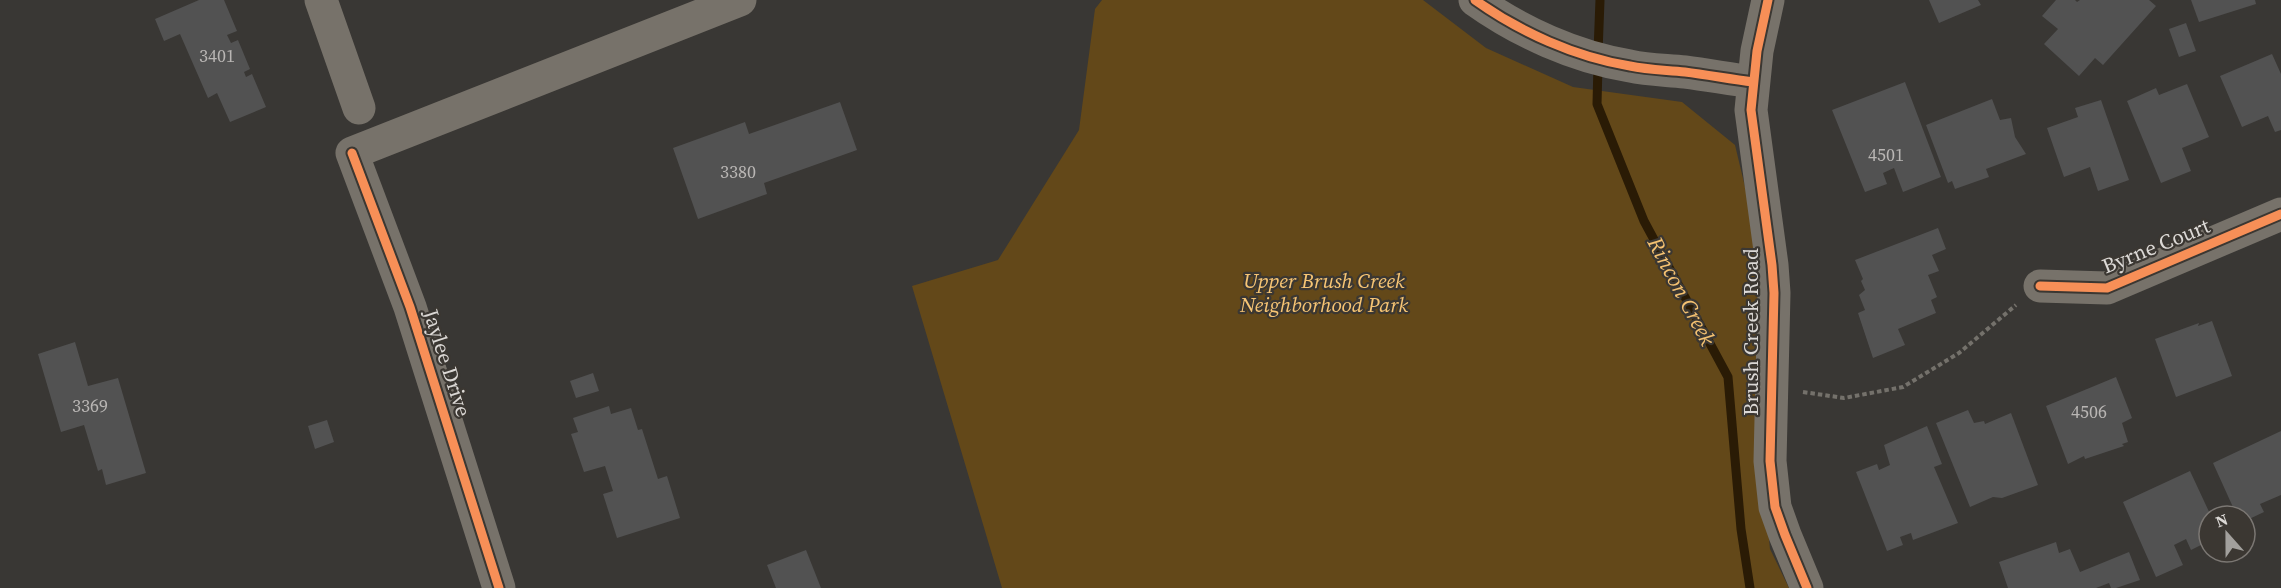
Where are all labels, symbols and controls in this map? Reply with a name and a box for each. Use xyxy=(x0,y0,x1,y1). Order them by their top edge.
house number: 3401 xyxy=(199,43,235,68)
house number: 4501 xyxy=(1868,142,1904,167)
house number: 3380 xyxy=(720,159,756,184)
street label: Byrne Court xyxy=(2098,211,2214,280)
water label: Rincon Creek xyxy=(1640,230,1724,351)
street label: Brush Creek Road xyxy=(1736,248,1765,416)
park label: Upper Brush Creek Neighborhood Park xyxy=(1239,266,1408,319)
street label: Jaylee Drive xyxy=(416,304,478,420)
house number: 3369 xyxy=(72,393,108,418)
house number: 4506 xyxy=(2071,399,2107,424)
north arrow xyxy=(2197,504,2257,564)
text: N xyxy=(2212,508,2231,532)

